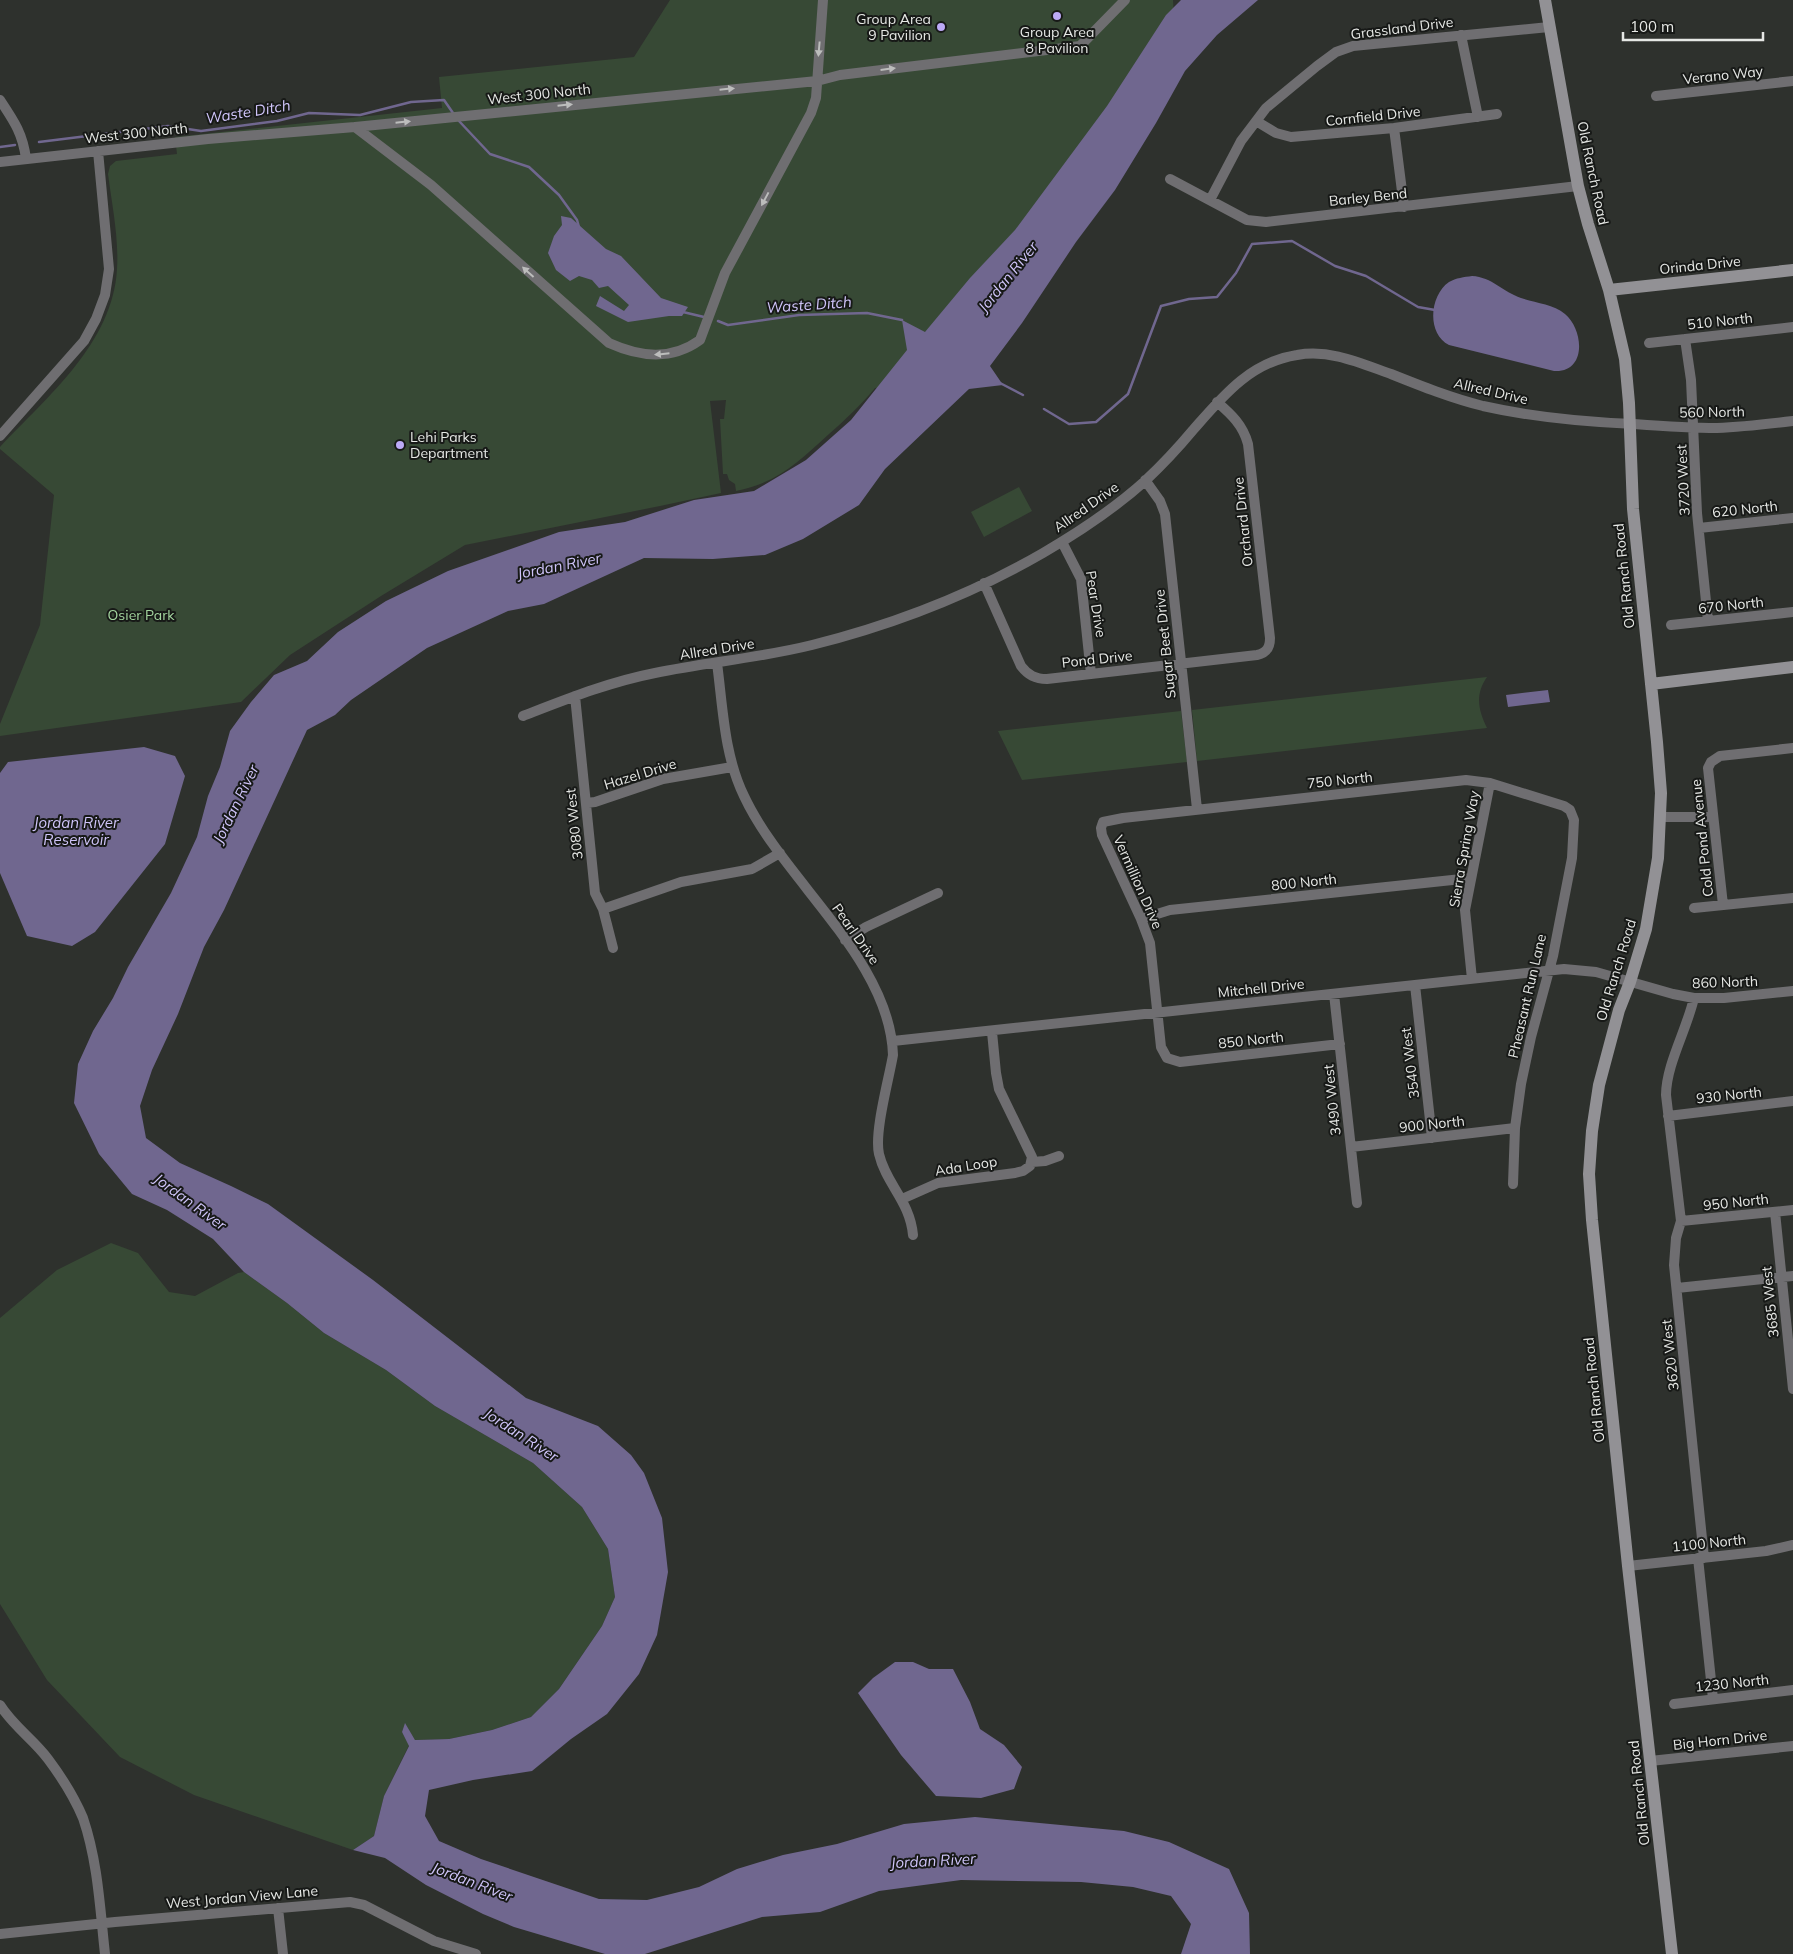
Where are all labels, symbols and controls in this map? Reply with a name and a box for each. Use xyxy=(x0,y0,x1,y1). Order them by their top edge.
place label: Group Area 9 Pavilion xyxy=(856,10,931,44)
marker: Group Area 8 Pavilion xyxy=(1051,10,1063,22)
scale bar xyxy=(1623,10,1763,42)
street label: Grassland Drive xyxy=(1350,13,1454,43)
text: 100 m xyxy=(1630,17,1674,36)
marker: Group Area 9 Pavilion xyxy=(935,21,947,33)
place label: Group Area 8 Pavilion xyxy=(1020,23,1094,57)
one-way arrow xyxy=(815,41,823,57)
street label: Verano Way xyxy=(1682,62,1764,88)
one-way arrow xyxy=(880,65,896,73)
street label: West 300 North xyxy=(487,80,591,108)
one-way arrow xyxy=(719,85,735,93)
water label: Waste Ditch xyxy=(204,95,292,128)
one-way arrow xyxy=(557,101,573,109)
street label: Cornfield Drive xyxy=(1325,102,1421,130)
one-way arrow xyxy=(396,118,412,126)
street label: West 300 North xyxy=(84,119,188,147)
street label: Old Ranch Road xyxy=(1573,119,1613,227)
street label: Barley Bend xyxy=(1328,184,1408,210)
one-way arrow xyxy=(761,191,769,206)
water label: Jordan River xyxy=(972,237,1042,317)
street label: Orinda Drive xyxy=(1658,252,1742,278)
one-way arrow xyxy=(523,266,535,278)
water label: Waste Ditch xyxy=(766,292,853,317)
street label: 510 North xyxy=(1686,309,1754,333)
one-way arrow xyxy=(654,351,670,359)
street label: Allred Drive xyxy=(1452,374,1530,408)
street label: 560 North xyxy=(1679,402,1745,422)
place label: Lehi Parks Department xyxy=(410,428,488,462)
marker: Lehi Parks Department xyxy=(394,439,406,451)
street label: 3720 West xyxy=(1672,444,1694,516)
street label: Orchard Drive xyxy=(1229,476,1257,568)
street label: Allred Drive xyxy=(1050,478,1122,536)
street label: 620 North xyxy=(1711,497,1779,521)
street label: Old Ranch Road xyxy=(1610,523,1638,629)
water label: Jordan River xyxy=(513,548,603,583)
street label: Pear Drive xyxy=(1082,569,1110,639)
street label: Sugar Beet Drive xyxy=(1150,589,1180,699)
street label: 670 North xyxy=(1697,593,1765,617)
park label: Osier Park xyxy=(108,606,175,624)
street label: Allred Drive xyxy=(678,634,756,664)
street label: Pond Drive xyxy=(1061,646,1133,672)
street label: Hazel Drive xyxy=(602,754,678,794)
water label: Jordan River xyxy=(208,761,263,848)
street label: 750 North xyxy=(1306,768,1374,792)
street label: Cold Pond Avenue xyxy=(1687,778,1717,898)
street label: 3080 West xyxy=(561,787,587,860)
street label: Sierra Spring Way xyxy=(1445,789,1483,909)
water label: Jordan River Reservoir xyxy=(32,813,119,849)
street label: Vermillion Drive xyxy=(1109,832,1167,932)
street label: 800 North xyxy=(1270,870,1338,894)
street label: Pearl Drive xyxy=(828,900,884,968)
street label: Old Ranch Road xyxy=(1592,917,1640,1023)
street label: Pheasant Run Lane xyxy=(1504,932,1550,1060)
street label: 860 North xyxy=(1692,972,1758,992)
street label: Mitchell Drive xyxy=(1217,974,1305,1002)
street label: 3540 West xyxy=(1397,1026,1423,1100)
street label: 850 North xyxy=(1217,1028,1285,1052)
street label: 3490 West xyxy=(1319,1063,1345,1136)
street label: 930 North xyxy=(1695,1083,1763,1107)
street label: 900 North xyxy=(1398,1112,1466,1136)
street label: Ada Loop xyxy=(934,1152,998,1180)
water label: Jordan River xyxy=(149,1168,231,1235)
street label: 950 North xyxy=(1702,1190,1770,1214)
street label: 3685 West xyxy=(1757,1265,1783,1338)
street label: 3620 West xyxy=(1657,1318,1683,1391)
street label: Old Ranch Road xyxy=(1580,1337,1608,1443)
water label: Jordan River xyxy=(479,1402,563,1466)
street label: 1100 North xyxy=(1671,1530,1747,1556)
street label: 1230 North xyxy=(1694,1670,1770,1696)
street label: Big Horn Drive xyxy=(1672,1726,1768,1754)
street label: Old Ranch Road xyxy=(1625,1740,1653,1846)
water label: Jordan River xyxy=(888,1849,976,1872)
water label: Jordan River xyxy=(427,1857,516,1906)
street label: West Jordan View Lane xyxy=(165,1881,319,1913)

